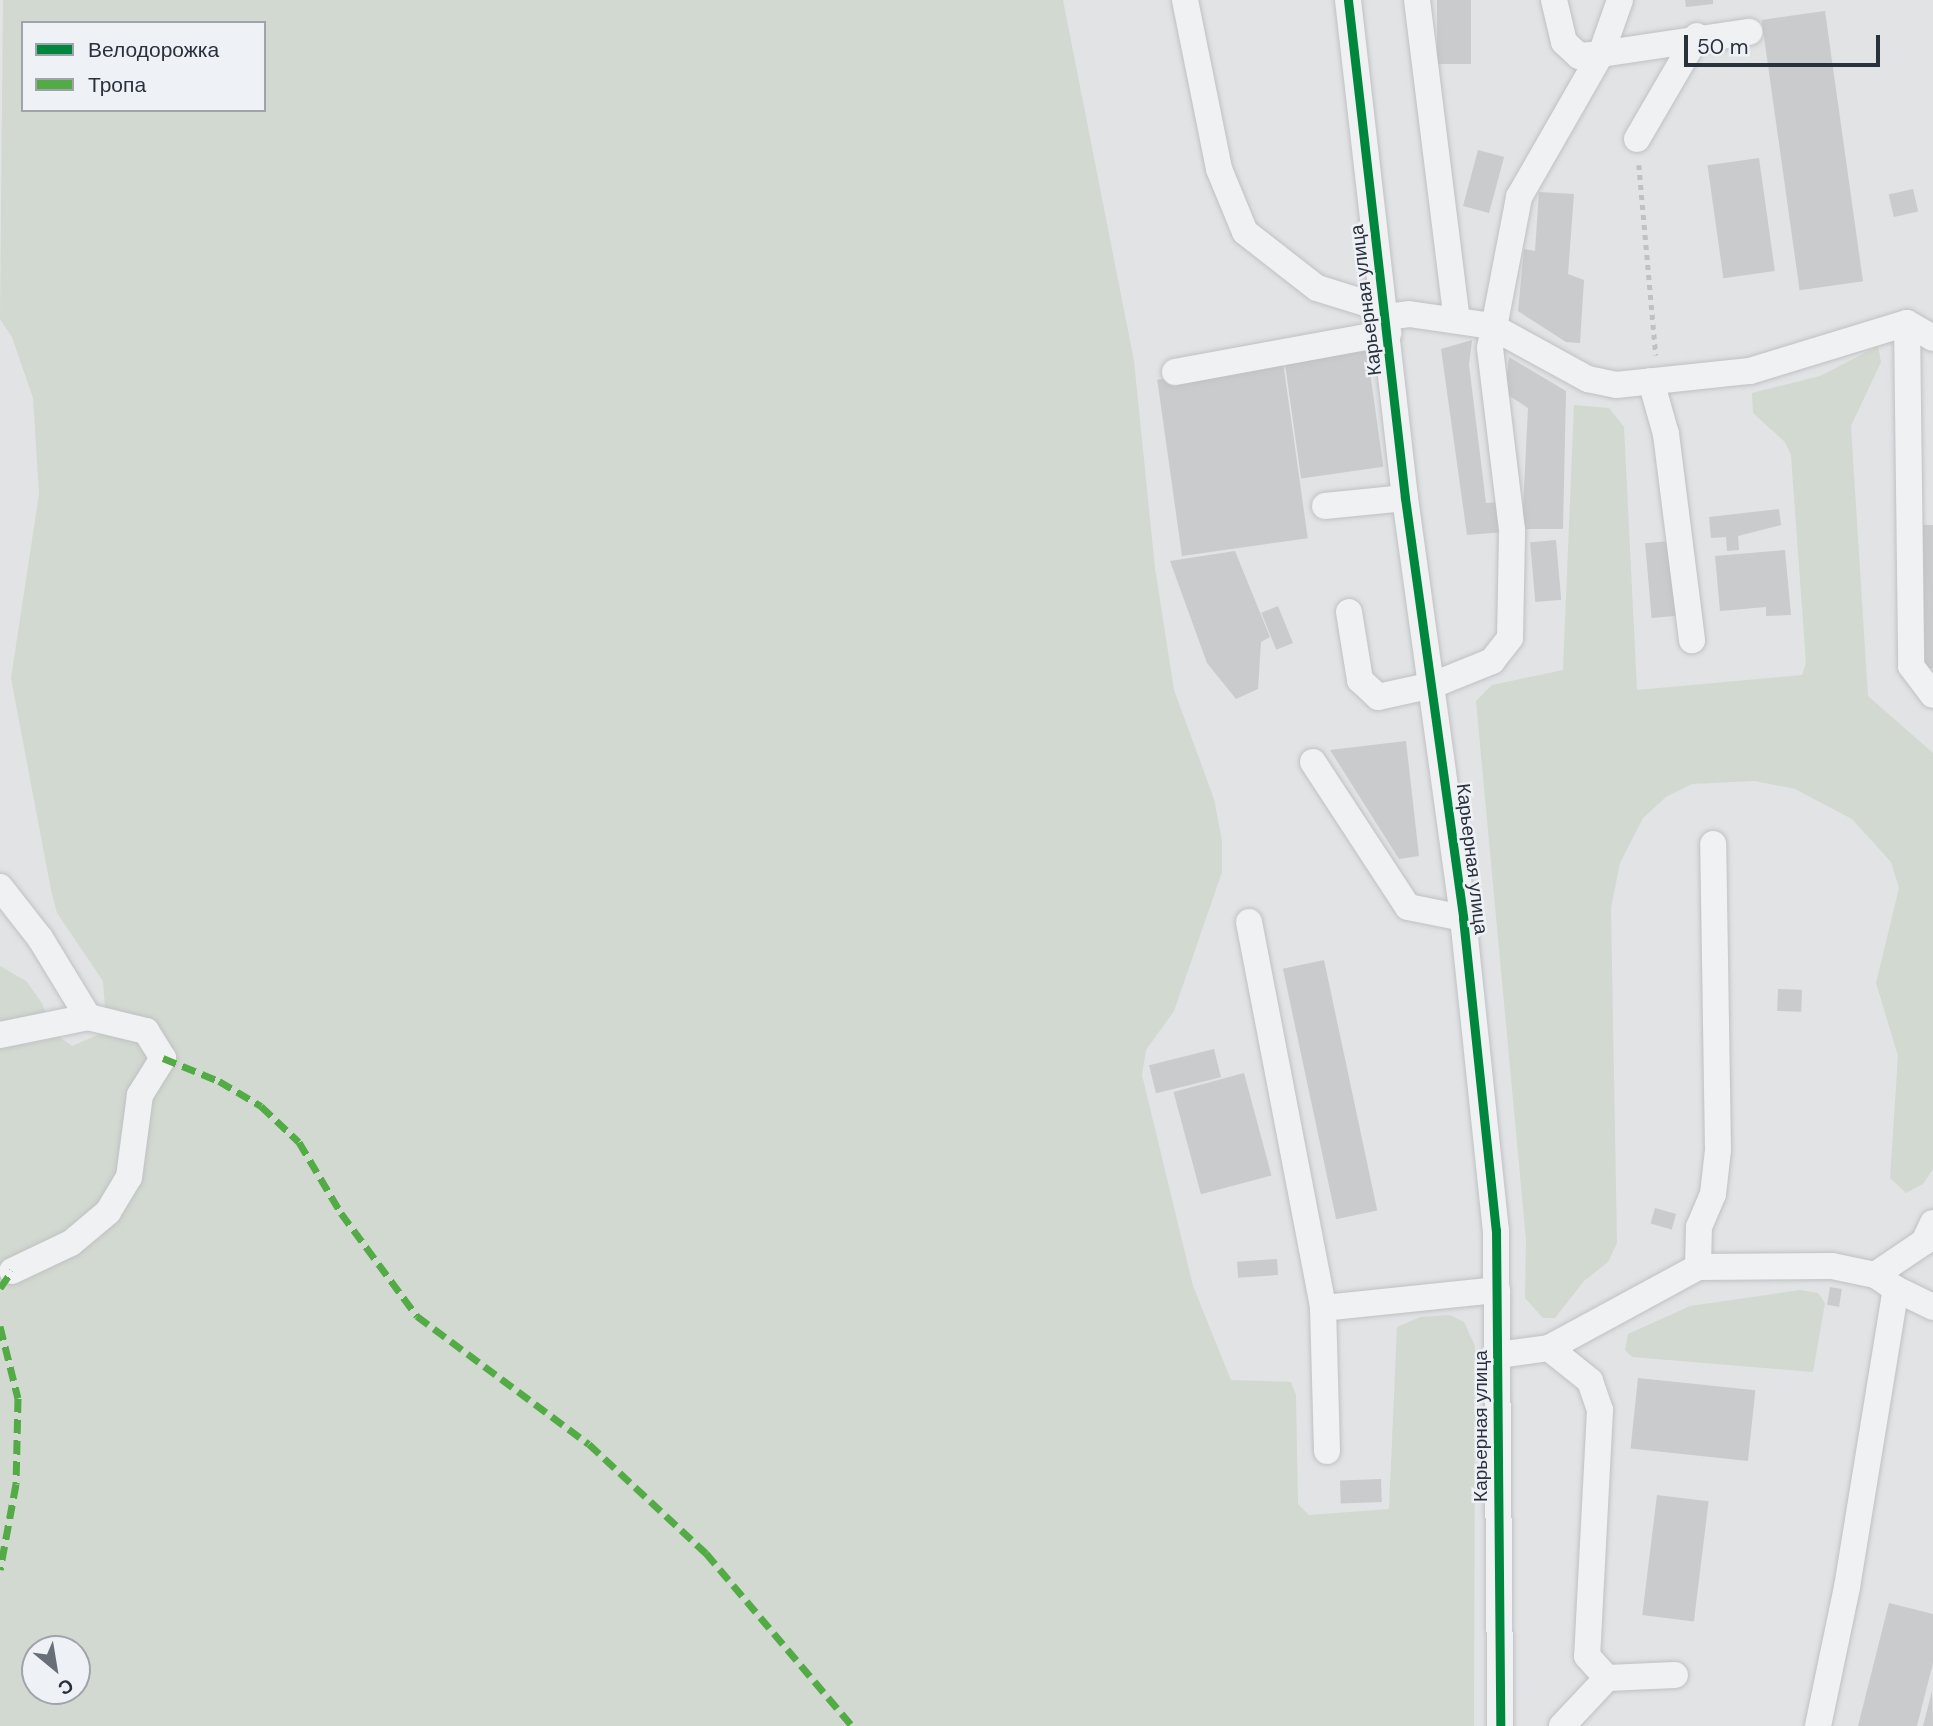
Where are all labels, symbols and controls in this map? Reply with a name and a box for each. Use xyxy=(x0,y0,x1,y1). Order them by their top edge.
legend xyxy=(21,21,266,112)
scale bar xyxy=(1688,21,1884,65)
text: 50 m xyxy=(1697,33,1748,61)
text: Велодорожка xyxy=(88,36,219,64)
text: Тропа xyxy=(88,71,146,99)
street label: Карьерная улица xyxy=(1345,223,1387,377)
street label: Карьерная улица xyxy=(1451,782,1493,936)
street label: Карьерная улица xyxy=(1470,1350,1492,1502)
north arrow xyxy=(21,1635,91,1705)
text: С xyxy=(54,1673,78,1701)

